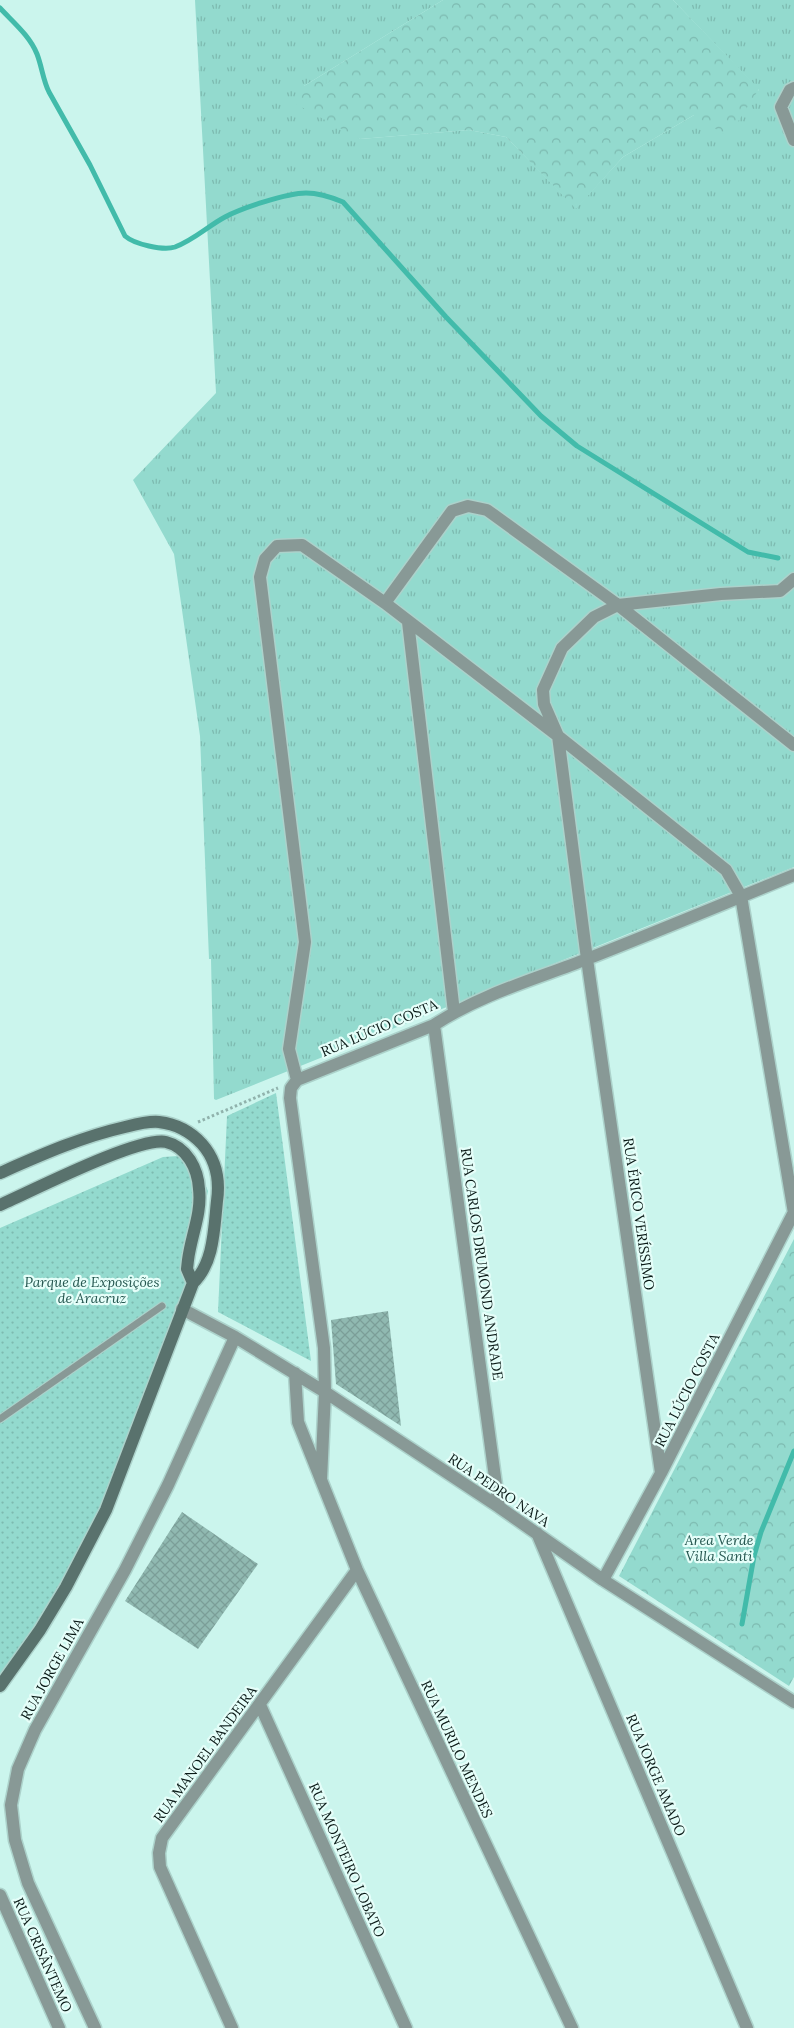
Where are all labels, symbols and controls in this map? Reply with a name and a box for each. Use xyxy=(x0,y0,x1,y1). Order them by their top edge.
street label: RUA LÚCIO COSTA xyxy=(318,995,440,1061)
street label: RUA ÉRICO VERÍSSIMO xyxy=(619,1137,659,1291)
street label: RUA CARLOS DRUMOND ANDRADE xyxy=(457,1147,507,1381)
park label: Parque de Exposições de Aracruz xyxy=(25,1273,159,1307)
street label: RUA LÚCIO COSTA xyxy=(651,1330,724,1450)
street label: RUA PEDRO NAVA xyxy=(445,1449,553,1531)
park label: Area Verde Villa Santi xyxy=(684,1531,754,1565)
street label: RUA JORGE LIMA xyxy=(17,1615,88,1723)
street label: RUA MURILO MENDES xyxy=(417,1677,497,1821)
street label: RUA MANOEL BANDEIRA xyxy=(149,1682,261,1826)
street label: RUA JORGE AMADO xyxy=(622,1711,690,1839)
street label: RUA MONTEIRO LOBATO xyxy=(305,1780,389,1940)
street label: RUA CRISÂNTEMO xyxy=(10,1895,76,2015)

